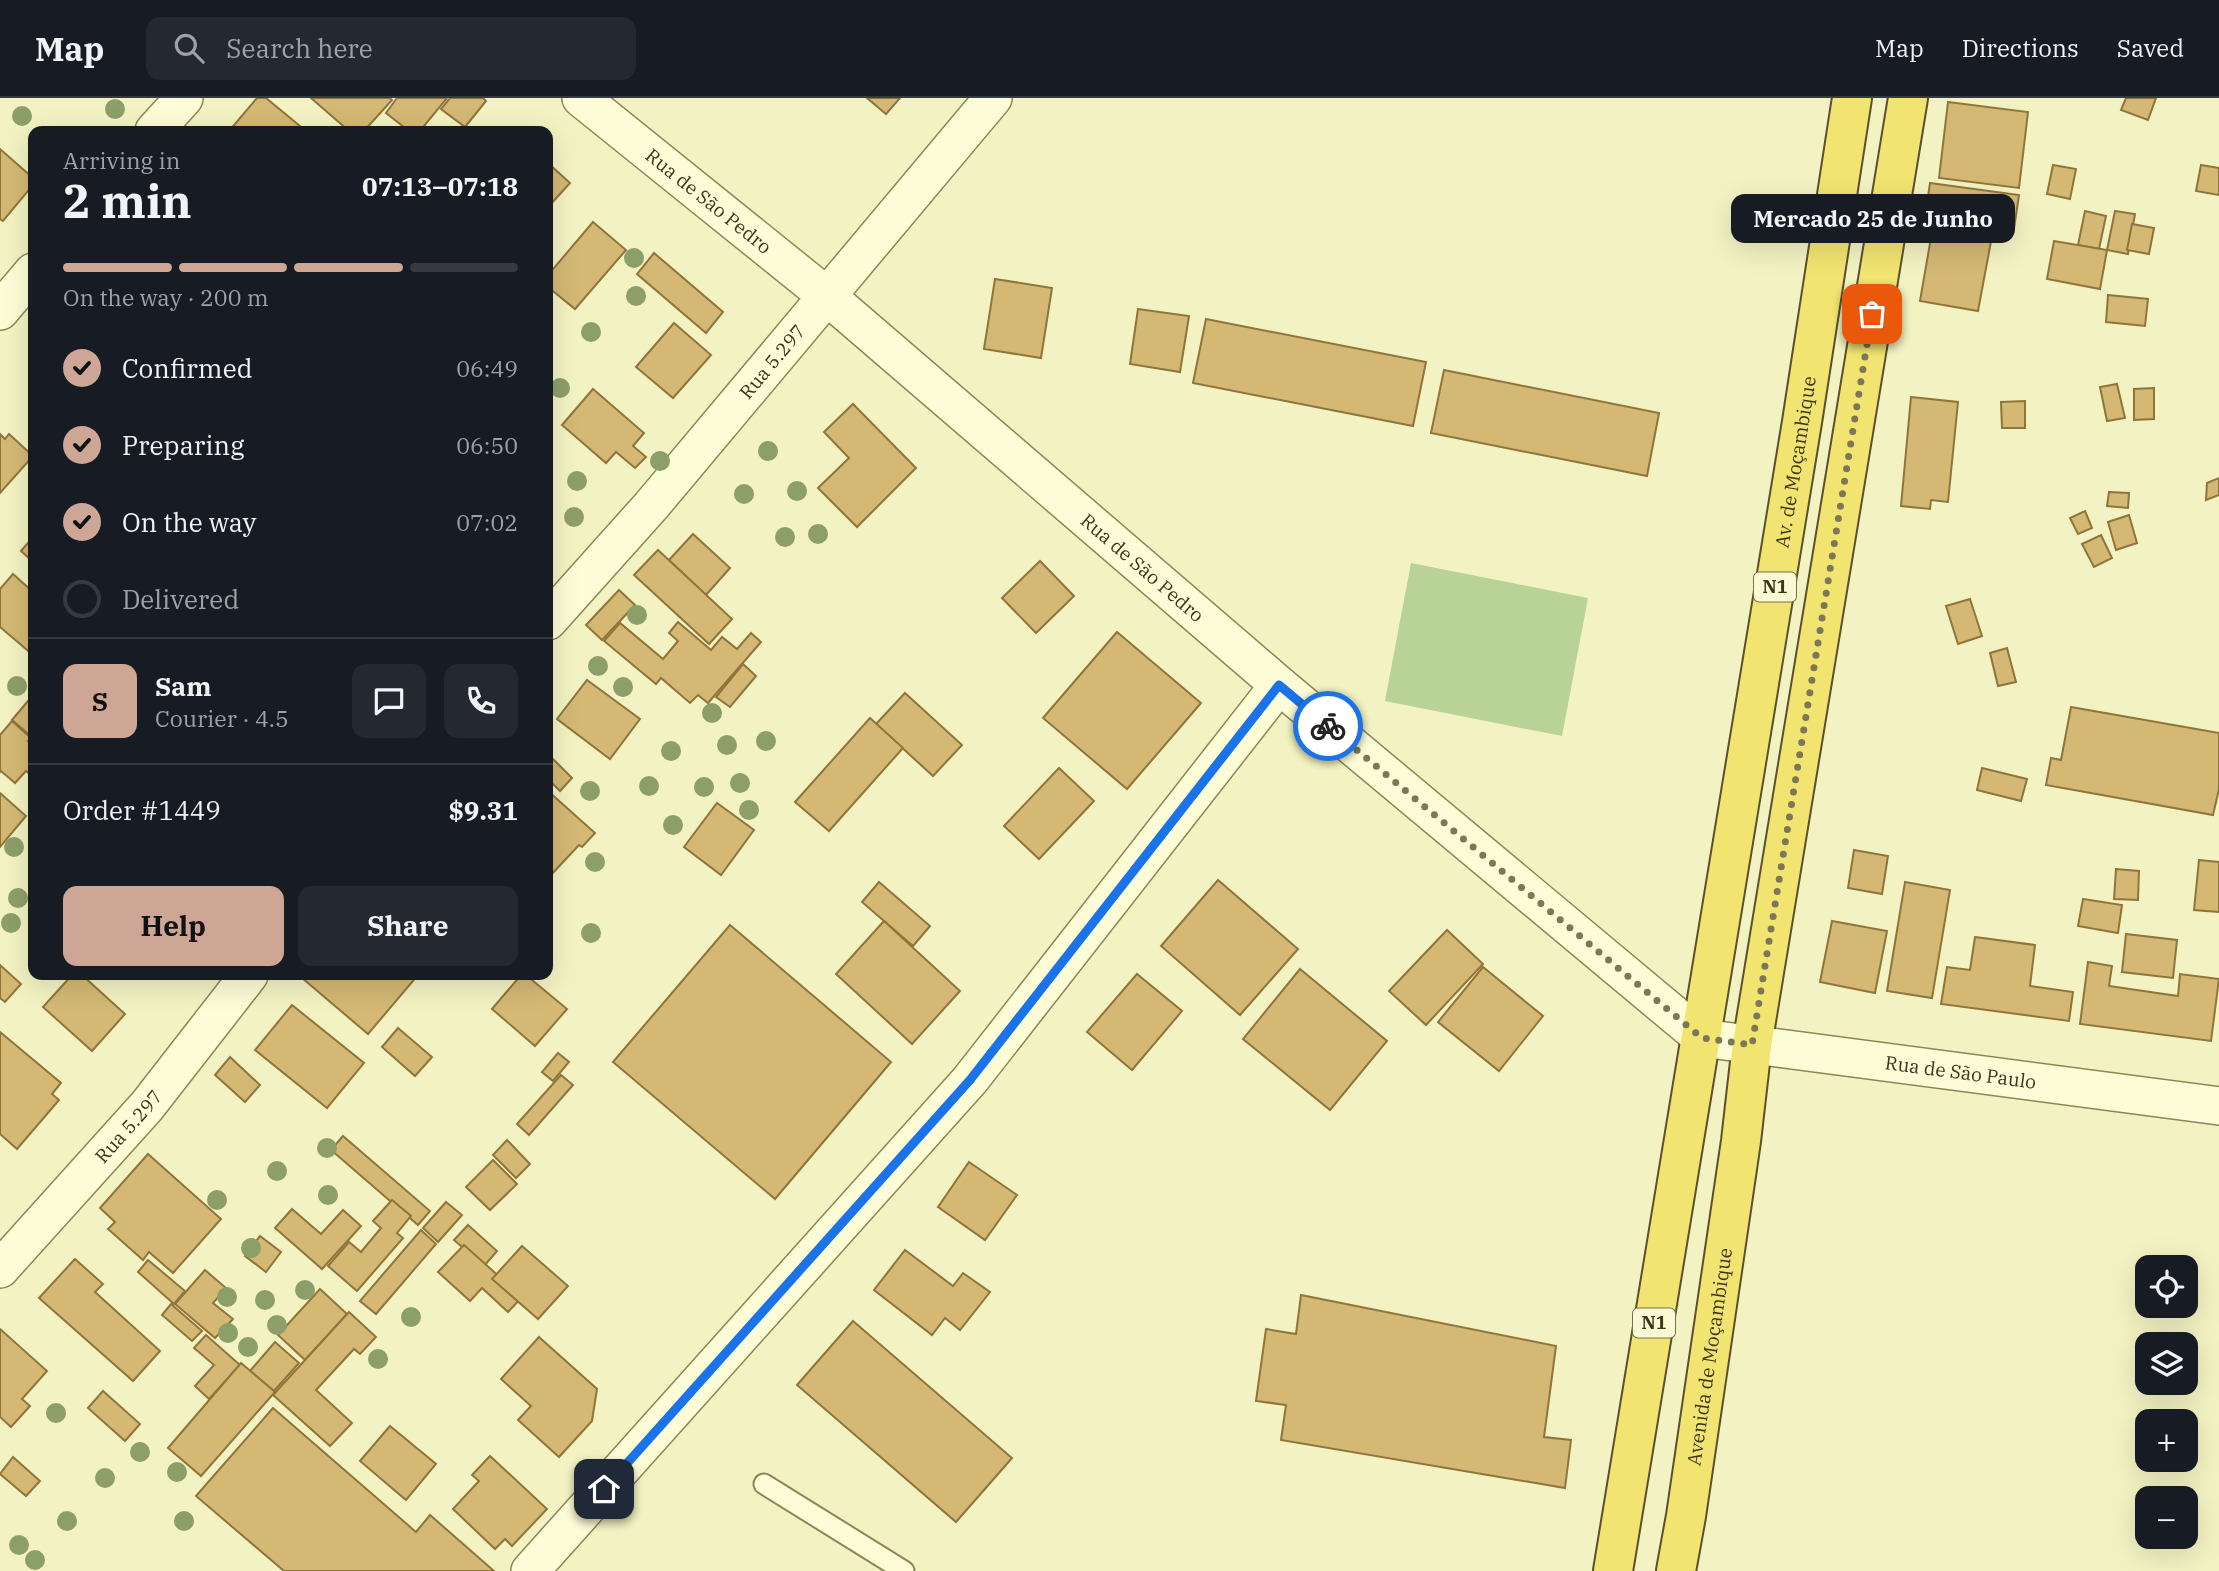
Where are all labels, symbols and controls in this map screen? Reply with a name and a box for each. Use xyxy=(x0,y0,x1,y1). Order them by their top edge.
search box xyxy=(146,17,636,80)
text: Map xyxy=(35,27,104,70)
icon: search xyxy=(170,29,208,67)
text: Search here xyxy=(226,31,373,65)
text: Map xyxy=(1875,32,1924,64)
text: Directions xyxy=(1962,32,2079,64)
text: Saved xyxy=(2117,32,2184,64)
street label: Rua de São Pedro xyxy=(641,143,776,259)
text: Arriving in xyxy=(63,145,180,175)
text: 07:13–07:18 xyxy=(362,169,518,203)
text: 2 min xyxy=(63,171,192,231)
callout: Mercado 25 de Junho xyxy=(1730,195,2014,244)
text: Mercado 25 de Junho xyxy=(1753,203,1993,233)
text: On the way · 200 m xyxy=(63,282,269,312)
pin xyxy=(1842,284,1902,344)
icon: bag xyxy=(1853,295,1891,333)
street label: Rua 5.297 xyxy=(734,319,810,404)
icon: check xyxy=(63,349,101,387)
text: Confirmed xyxy=(122,351,253,385)
text: 06:49 xyxy=(456,353,518,383)
street label: Av. de Moçambique xyxy=(1769,374,1821,550)
icon: check xyxy=(63,426,101,464)
text: Preparing xyxy=(122,428,244,462)
text: 06:50 xyxy=(456,430,518,460)
icon: check xyxy=(63,503,101,541)
text: On the way xyxy=(122,505,256,539)
text: 07:02 xyxy=(456,507,518,537)
street label: Rua de São Pedro xyxy=(1076,508,1209,627)
road number: N1 xyxy=(1754,573,1796,602)
text: Delivered xyxy=(122,582,239,616)
button: chat xyxy=(352,664,426,738)
button: phone xyxy=(444,664,518,738)
text: Sam xyxy=(155,669,211,703)
text: S xyxy=(92,684,108,718)
courier xyxy=(1293,691,1363,761)
text: Courier · 4.5 xyxy=(155,703,289,733)
icon: bike xyxy=(1309,707,1347,745)
text: Order #1449 xyxy=(63,793,221,827)
text: $9.31 xyxy=(448,793,518,827)
button: Help xyxy=(63,886,284,966)
button: Share xyxy=(298,886,518,966)
street label: Rua de São Paulo xyxy=(1884,1050,2038,1094)
street label: Rua 5.297 xyxy=(90,1085,167,1168)
street label: Avenida de Moçambique xyxy=(1682,1246,1737,1467)
map controls xyxy=(2135,1255,2198,1549)
button: locate xyxy=(2135,1255,2198,1318)
road number: N1 xyxy=(1633,1308,1675,1338)
button: layers xyxy=(2135,1332,2198,1395)
button: + xyxy=(2135,1409,2198,1472)
pin xyxy=(574,1459,634,1519)
icon: home xyxy=(585,1470,623,1508)
button: − xyxy=(2135,1486,2198,1549)

